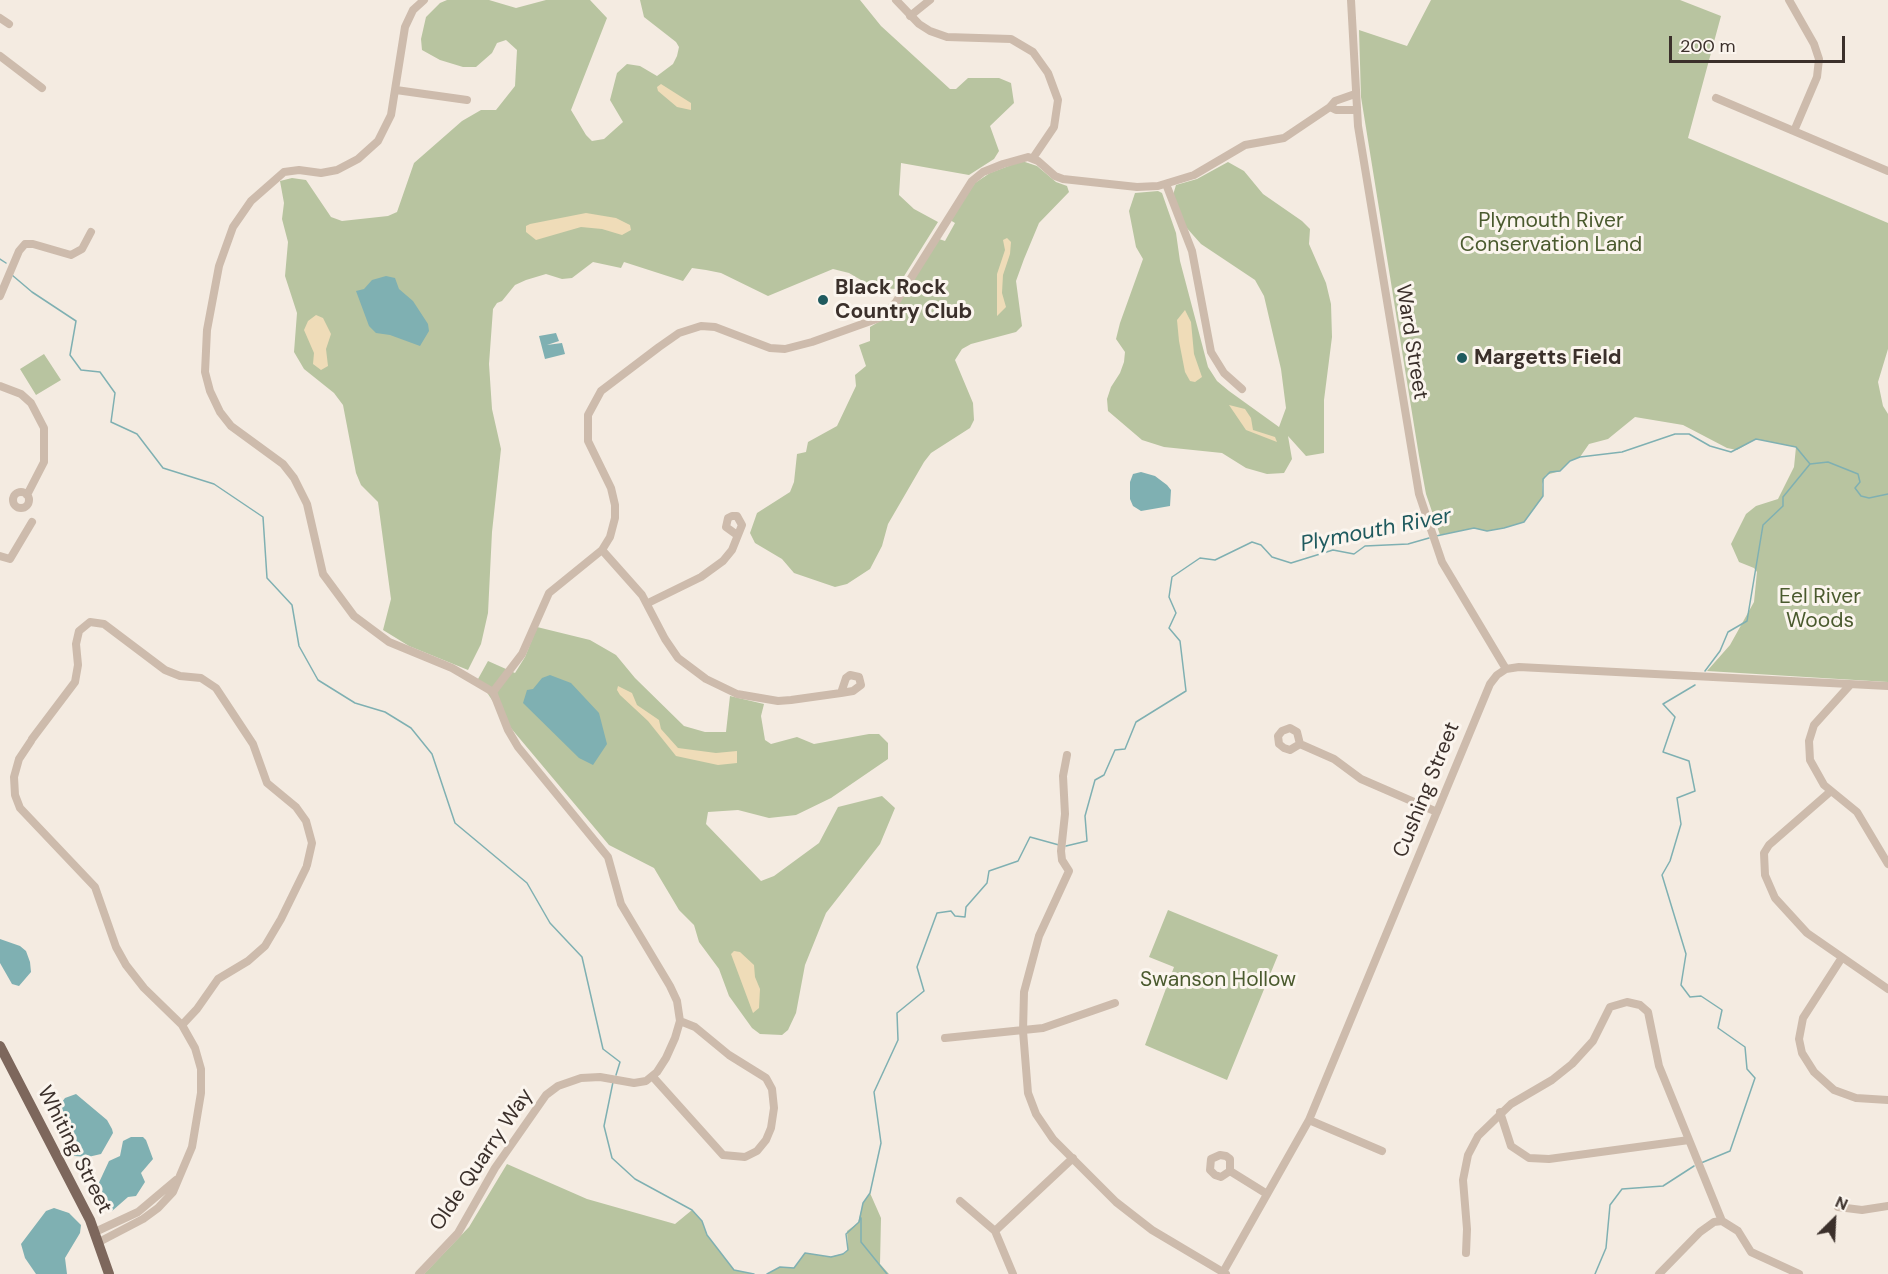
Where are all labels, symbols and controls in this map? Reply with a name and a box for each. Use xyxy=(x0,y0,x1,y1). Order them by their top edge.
scale bar xyxy=(1672,24,1848,62)
text: 200 m xyxy=(1680,34,1736,58)
park label: Plymouth River Conservation Land xyxy=(1460,208,1642,258)
place label: Black Rock Country Club xyxy=(835,275,972,325)
street label: Ward Street xyxy=(1389,283,1433,401)
marker: Black Rock Country Club xyxy=(816,293,830,307)
place label: Margetts Field xyxy=(1474,345,1622,371)
marker: Margetts Field xyxy=(1455,351,1469,365)
water label: Plymouth River xyxy=(1298,503,1454,559)
park label: Eel River Woods xyxy=(1779,584,1861,634)
street label: Cushing Street xyxy=(1388,719,1466,861)
park label: Swanson Hollow xyxy=(1140,967,1296,993)
street label: Whiting Street xyxy=(31,1082,117,1218)
street label: Olde Quarry Way xyxy=(425,1084,539,1236)
north arrow xyxy=(1804,1190,1864,1250)
text: N xyxy=(1832,1191,1851,1215)

